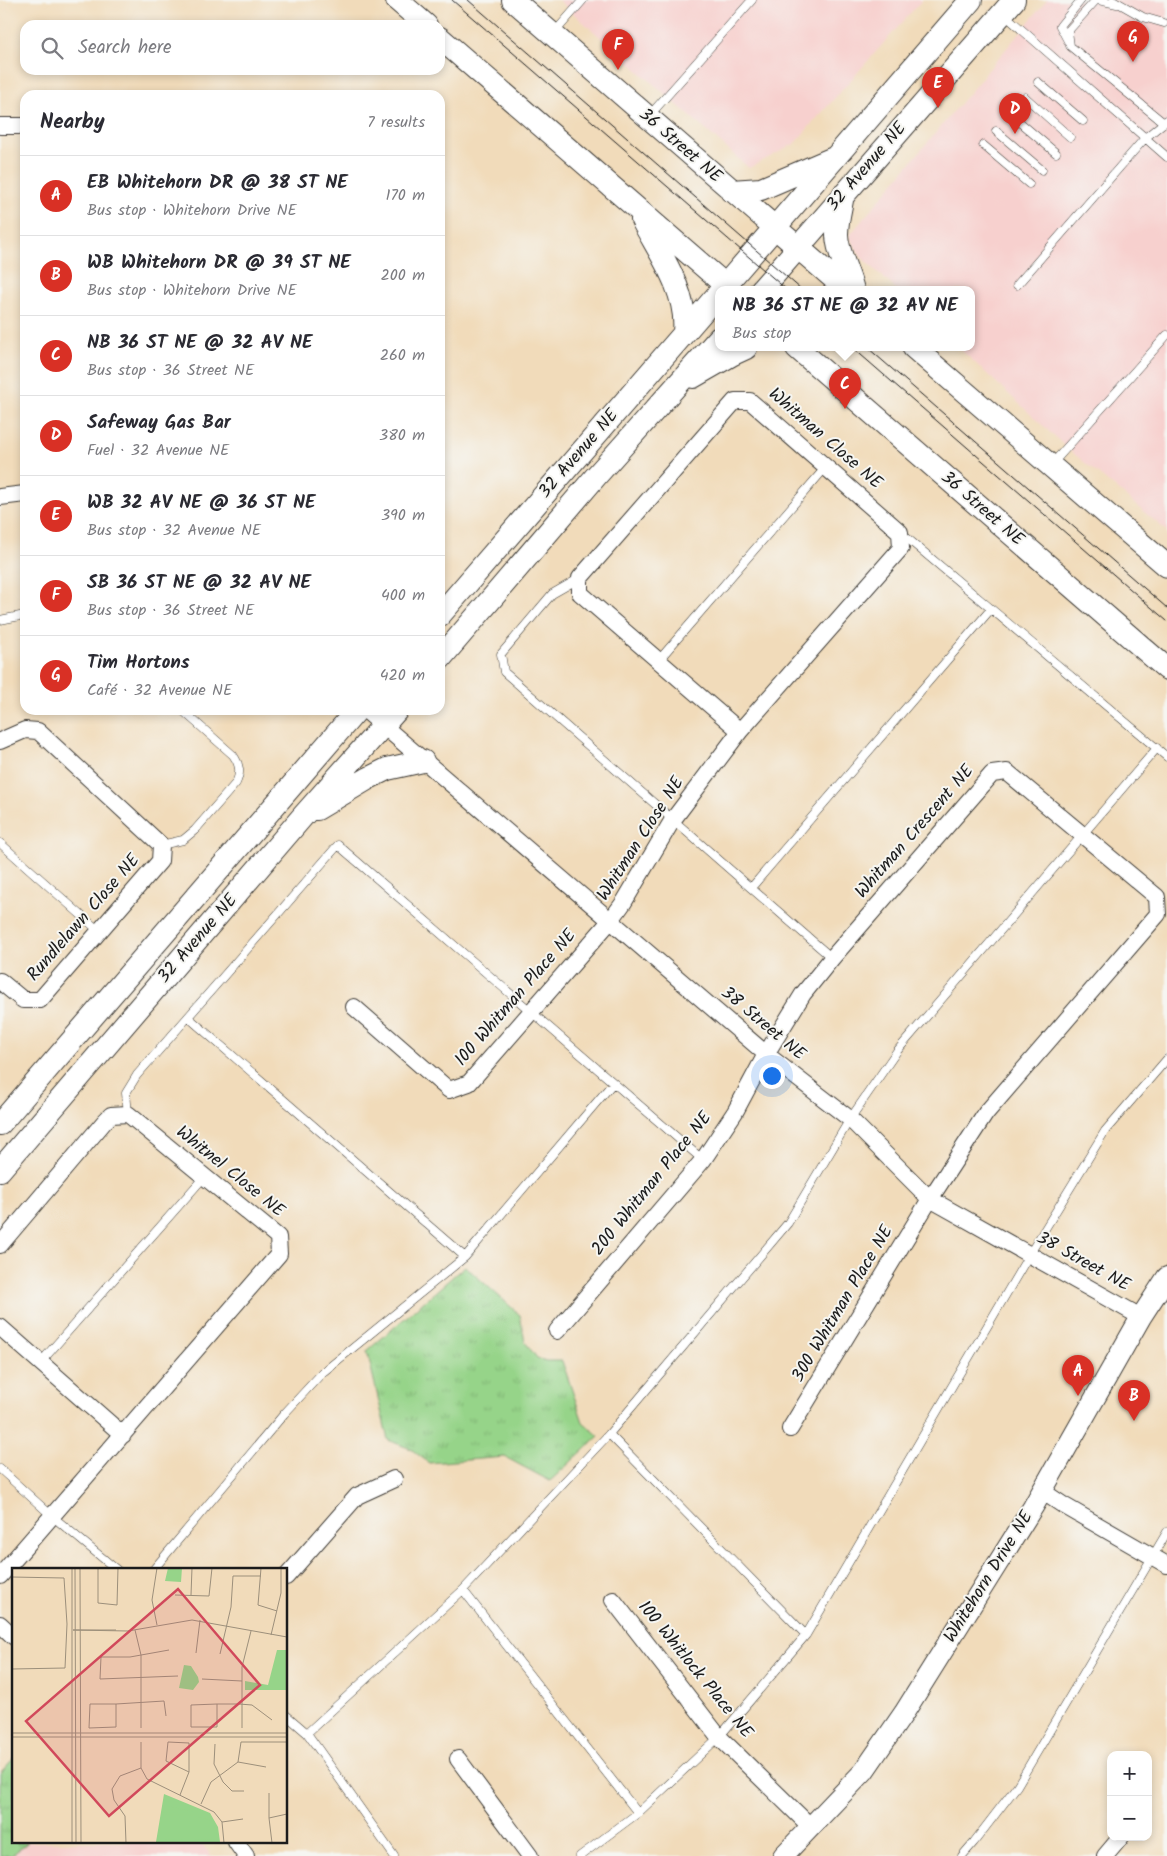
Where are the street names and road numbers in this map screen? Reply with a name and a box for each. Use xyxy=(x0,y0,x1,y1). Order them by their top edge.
street label: 36 Street NE xyxy=(632,101,729,191)
street label: 32 Avenue NE xyxy=(820,115,915,218)
street label: Whitman Close NE xyxy=(764,384,886,494)
street label: 32 Avenue NE xyxy=(532,402,627,505)
street label: 36 Street NE xyxy=(934,464,1031,554)
street label: Whitman Crescent NE xyxy=(848,758,982,906)
street label: Whitman Close NE xyxy=(590,770,693,907)
street label: Rundlelawn Close NE xyxy=(20,847,148,988)
street label: 32 Avenue NE xyxy=(151,887,246,990)
street label: 100 Whitman Place NE xyxy=(448,922,584,1073)
street label: 38 Street NE xyxy=(714,979,812,1069)
street label: 200 Whitman Place NE xyxy=(584,1105,720,1263)
street label: Whitnel Close NE xyxy=(169,1119,291,1226)
street label: 300 Whitman Place NE xyxy=(785,1220,902,1388)
street label: 38 Street NE xyxy=(1031,1224,1136,1300)
street label: Whitehorn Drive NE xyxy=(937,1505,1042,1649)
street label: 100 Whitlock Place NE xyxy=(630,1595,760,1746)

